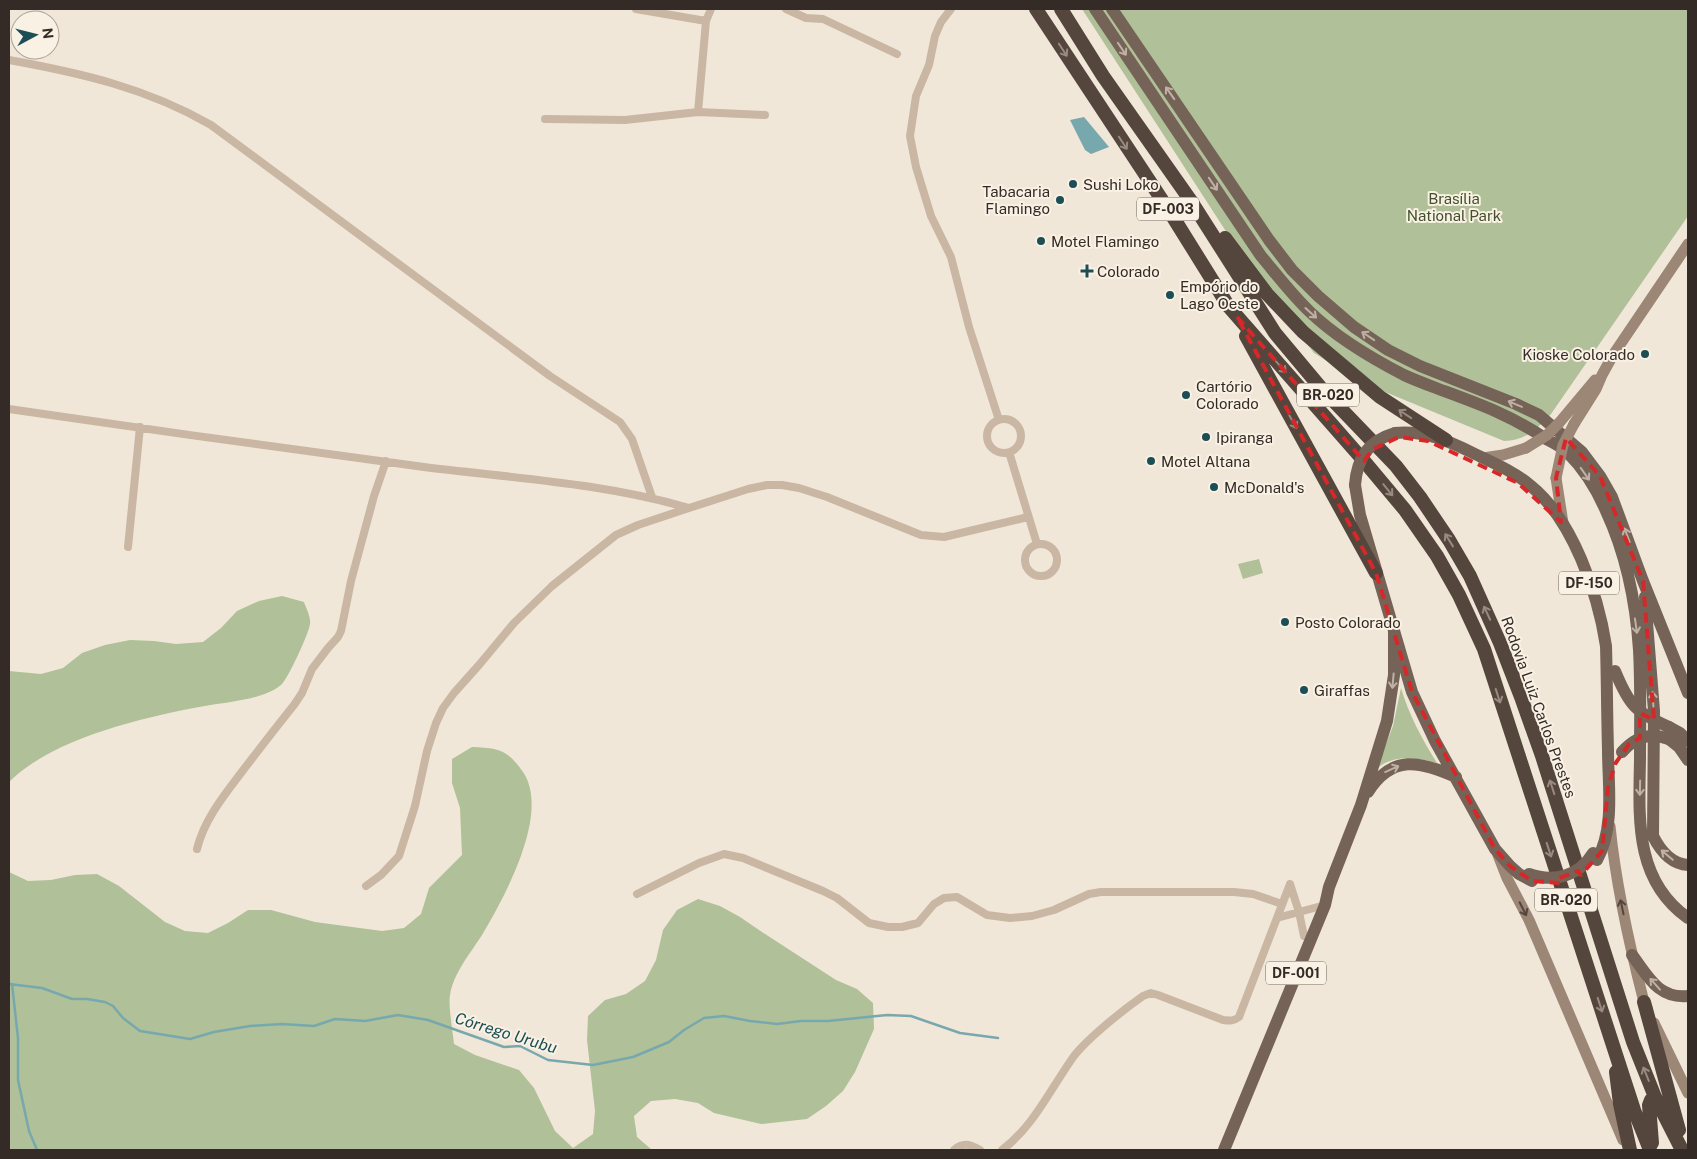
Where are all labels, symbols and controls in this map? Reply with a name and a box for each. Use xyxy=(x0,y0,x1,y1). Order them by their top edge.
north arrow xyxy=(10,10,60,60)
text: N xyxy=(39,27,57,40)
one-way arrow xyxy=(1058,42,1068,56)
one-way arrow xyxy=(1117,42,1127,56)
one-way arrow xyxy=(1165,87,1175,101)
one-way arrow xyxy=(1118,136,1129,150)
place label: Sushi Loko xyxy=(1083,176,1159,193)
one-way arrow xyxy=(1208,177,1218,191)
marker: Sushi Loko xyxy=(1067,178,1079,190)
place label: Tabacaria Flamingo xyxy=(982,183,1050,217)
park label: Brasília National Park xyxy=(1407,190,1501,224)
marker: Tabacaria Flamingo xyxy=(1054,194,1066,206)
road number: DF-003 xyxy=(1137,198,1199,220)
place label: Motel Flamingo xyxy=(1051,233,1159,250)
marker: Motel Flamingo xyxy=(1035,235,1047,247)
place label: Colorado xyxy=(1097,263,1160,280)
marker: Colorado xyxy=(1081,265,1093,277)
place label: Empório do Lago Oeste xyxy=(1180,278,1259,312)
marker: Empório do Lago Oeste xyxy=(1164,289,1176,301)
one-way arrow xyxy=(1305,307,1318,319)
one-way arrow xyxy=(1361,331,1375,341)
place label: Kioske Colorado xyxy=(1522,346,1635,363)
marker: Kioske Colorado xyxy=(1639,348,1651,360)
one-way arrow xyxy=(1275,360,1286,373)
place label: Cartório Colorado xyxy=(1196,378,1259,412)
road number: BR-020 xyxy=(1297,384,1359,406)
marker: Cartório Colorado xyxy=(1180,389,1192,401)
one-way arrow xyxy=(1508,398,1523,408)
one-way arrow xyxy=(1398,409,1412,419)
one-way arrow xyxy=(1288,415,1298,430)
place label: Ipiranga xyxy=(1216,429,1273,446)
marker: Ipiranga xyxy=(1200,431,1212,443)
place label: Motel Altana xyxy=(1161,453,1250,470)
marker: Motel Altana xyxy=(1145,455,1157,467)
one-way arrow xyxy=(1580,467,1590,481)
place label: McDonald's xyxy=(1224,479,1304,496)
marker: McDonald's xyxy=(1208,481,1220,493)
one-way arrow xyxy=(1382,483,1393,496)
one-way arrow xyxy=(1621,527,1630,542)
one-way arrow xyxy=(1443,534,1453,548)
road number: DF-150 xyxy=(1559,572,1619,594)
one-way arrow xyxy=(1481,605,1491,620)
place label: Posto Colorado xyxy=(1295,614,1401,631)
street label: Rodovia Luiz Carlos Prestes xyxy=(1498,614,1580,800)
marker: Posto Colorado xyxy=(1279,616,1291,628)
one-way arrow xyxy=(1631,618,1641,634)
one-way arrow xyxy=(1388,673,1398,689)
place label: Giraffas xyxy=(1314,682,1370,699)
marker: Giraffas xyxy=(1298,684,1310,696)
one-way arrow xyxy=(1494,688,1504,704)
one-way arrow xyxy=(1648,692,1658,708)
one-way arrow xyxy=(1384,763,1399,773)
one-way arrow xyxy=(1546,779,1556,795)
one-way arrow xyxy=(1635,780,1645,796)
one-way arrow xyxy=(1545,842,1555,858)
one-way arrow xyxy=(1661,850,1674,861)
road number: BR-020 xyxy=(1535,888,1597,912)
one-way arrow xyxy=(1617,899,1626,915)
one-way arrow xyxy=(1519,901,1528,916)
road number: DF-001 xyxy=(1266,961,1326,984)
one-way arrow xyxy=(1649,977,1661,990)
one-way arrow xyxy=(1596,996,1606,1012)
water label: Córrego Urubu xyxy=(453,1008,559,1058)
one-way arrow xyxy=(1641,1067,1651,1082)

